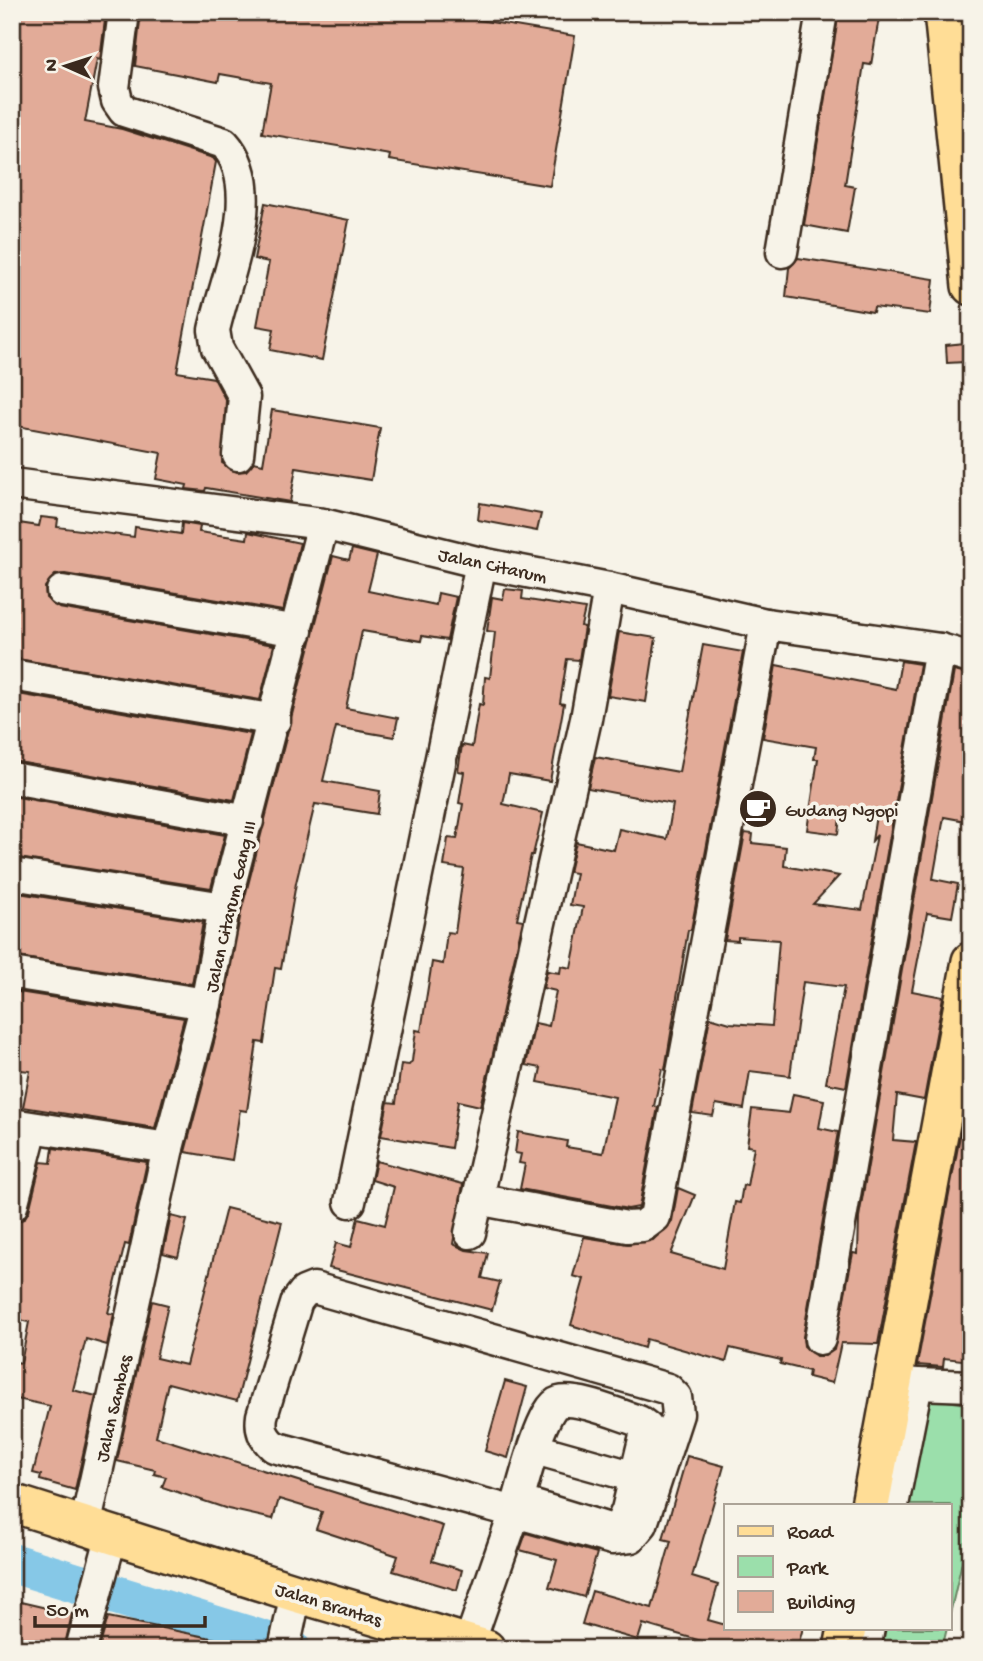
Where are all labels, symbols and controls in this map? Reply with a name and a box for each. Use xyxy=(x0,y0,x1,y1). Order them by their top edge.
north arrow xyxy=(32,32,102,102)
text: N xyxy=(41,58,64,72)
street label: Jalan Citarum xyxy=(436,545,549,590)
cafe icon: Gudang Ngopi xyxy=(737,788,779,830)
place label: Gudang Ngopi xyxy=(785,801,898,824)
street label: Jalan Citarum Gang III xyxy=(201,819,263,995)
street label: Jalan Sambas xyxy=(92,1352,139,1465)
legend xyxy=(724,1504,951,1630)
text: Road xyxy=(787,1522,835,1547)
text: Park xyxy=(786,1558,830,1583)
street label: Jalan Brantas xyxy=(272,1579,385,1634)
scale bar xyxy=(35,1584,205,1628)
text: Building xyxy=(786,1592,856,1617)
text: 50 m xyxy=(46,1600,89,1625)

